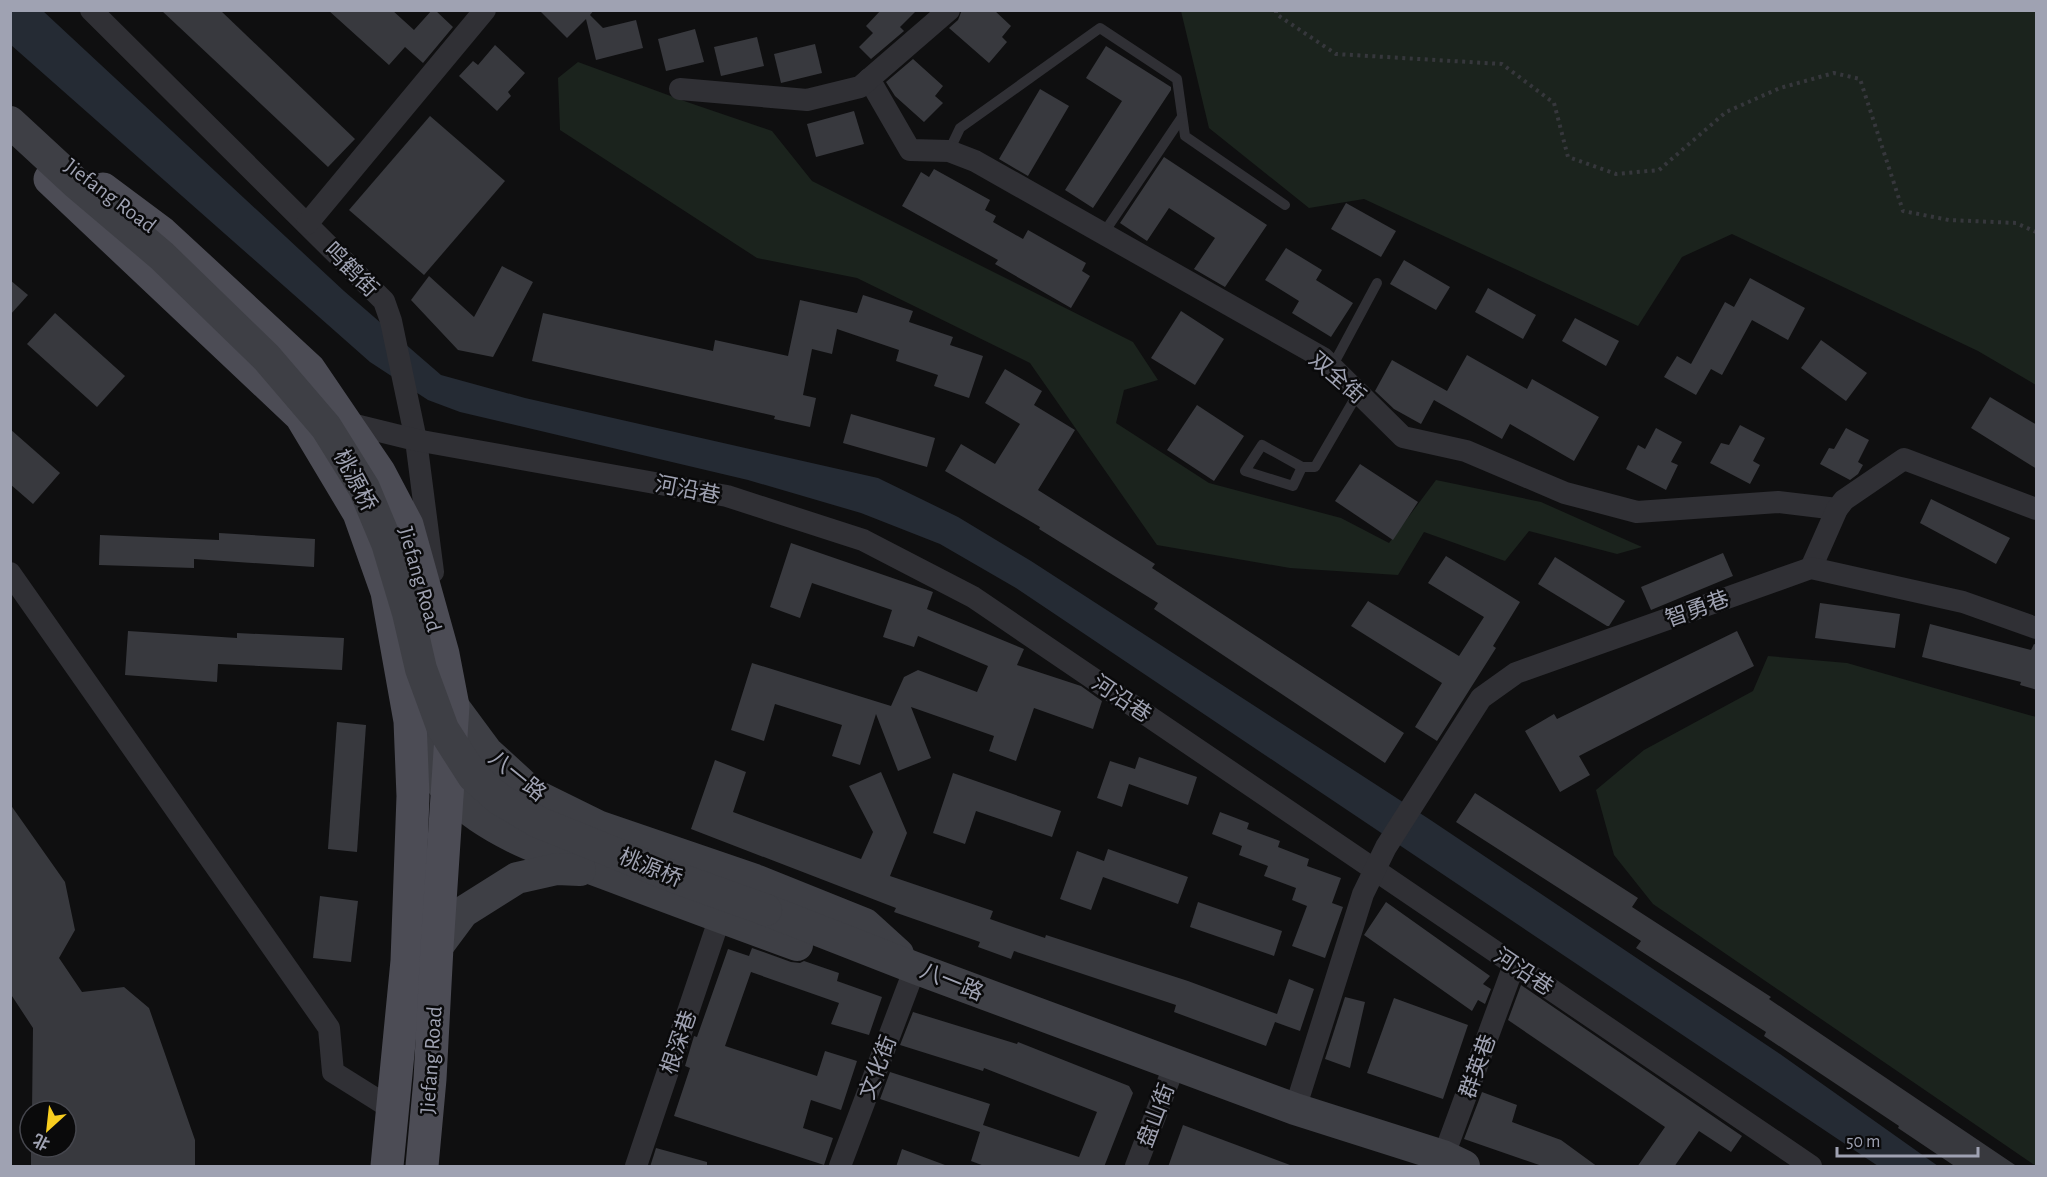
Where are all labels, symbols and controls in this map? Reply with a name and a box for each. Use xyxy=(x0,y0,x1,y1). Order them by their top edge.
street label: Jiefang Road xyxy=(61,154,160,237)
street label: 鸣鹤街 xyxy=(320,238,383,301)
street label: 双全街 xyxy=(1305,347,1370,408)
street label: 桃源桥 xyxy=(330,446,381,515)
street label: 河沿巷 xyxy=(653,472,723,507)
street label: Jiefang Road xyxy=(395,524,446,634)
street label: 智勇巷 xyxy=(1662,586,1732,631)
street label: 河沿巷 xyxy=(1088,670,1156,726)
street label: 八一路 xyxy=(485,746,551,805)
street label: 桃源桥 xyxy=(616,844,686,890)
street label: 河沿巷 xyxy=(1490,943,1558,999)
street label: 八一路 xyxy=(917,958,987,1004)
street label: Jiefang Road xyxy=(416,1005,446,1115)
street label: 根深巷 xyxy=(657,1007,700,1077)
street label: 群英巷 xyxy=(1455,1031,1500,1101)
street label: 文化街 xyxy=(855,1032,900,1102)
street label: 盘山街 xyxy=(1133,1080,1178,1150)
north arrow xyxy=(18,1099,78,1159)
scale bar xyxy=(1837,1120,1978,1158)
text: 北 xyxy=(30,1131,52,1153)
text: 50 m xyxy=(1846,1133,1880,1151)

